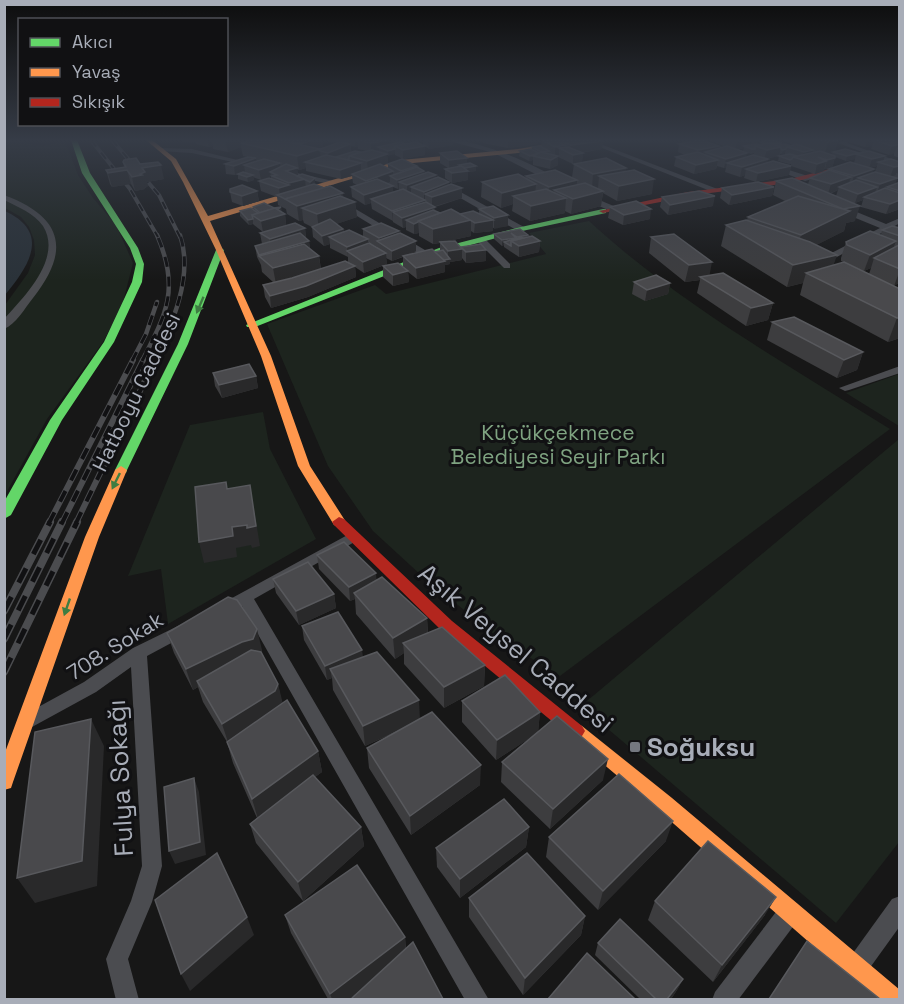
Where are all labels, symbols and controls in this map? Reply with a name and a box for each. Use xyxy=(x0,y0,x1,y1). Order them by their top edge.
legend xyxy=(18,18,228,126)
text: Akıcı xyxy=(72,30,113,53)
text: Yavaş xyxy=(72,60,121,83)
text: Sıkışık xyxy=(72,90,125,113)
one-way arrow xyxy=(196,296,205,313)
street label: Hatboyu Caddesi xyxy=(86,308,186,476)
park label: Küçükçekmece Belediyesi Seyir Parkı xyxy=(451,419,665,470)
one-way arrow xyxy=(112,472,121,489)
street label: Aşık Veysel Caddesi xyxy=(411,556,621,740)
one-way arrow xyxy=(62,598,72,616)
street label: 708. Sokak xyxy=(62,606,168,686)
street label: Fulya Sokağı xyxy=(99,699,141,857)
place label: Soğuksu xyxy=(647,730,755,764)
marker: Soğuksu xyxy=(628,740,642,754)

